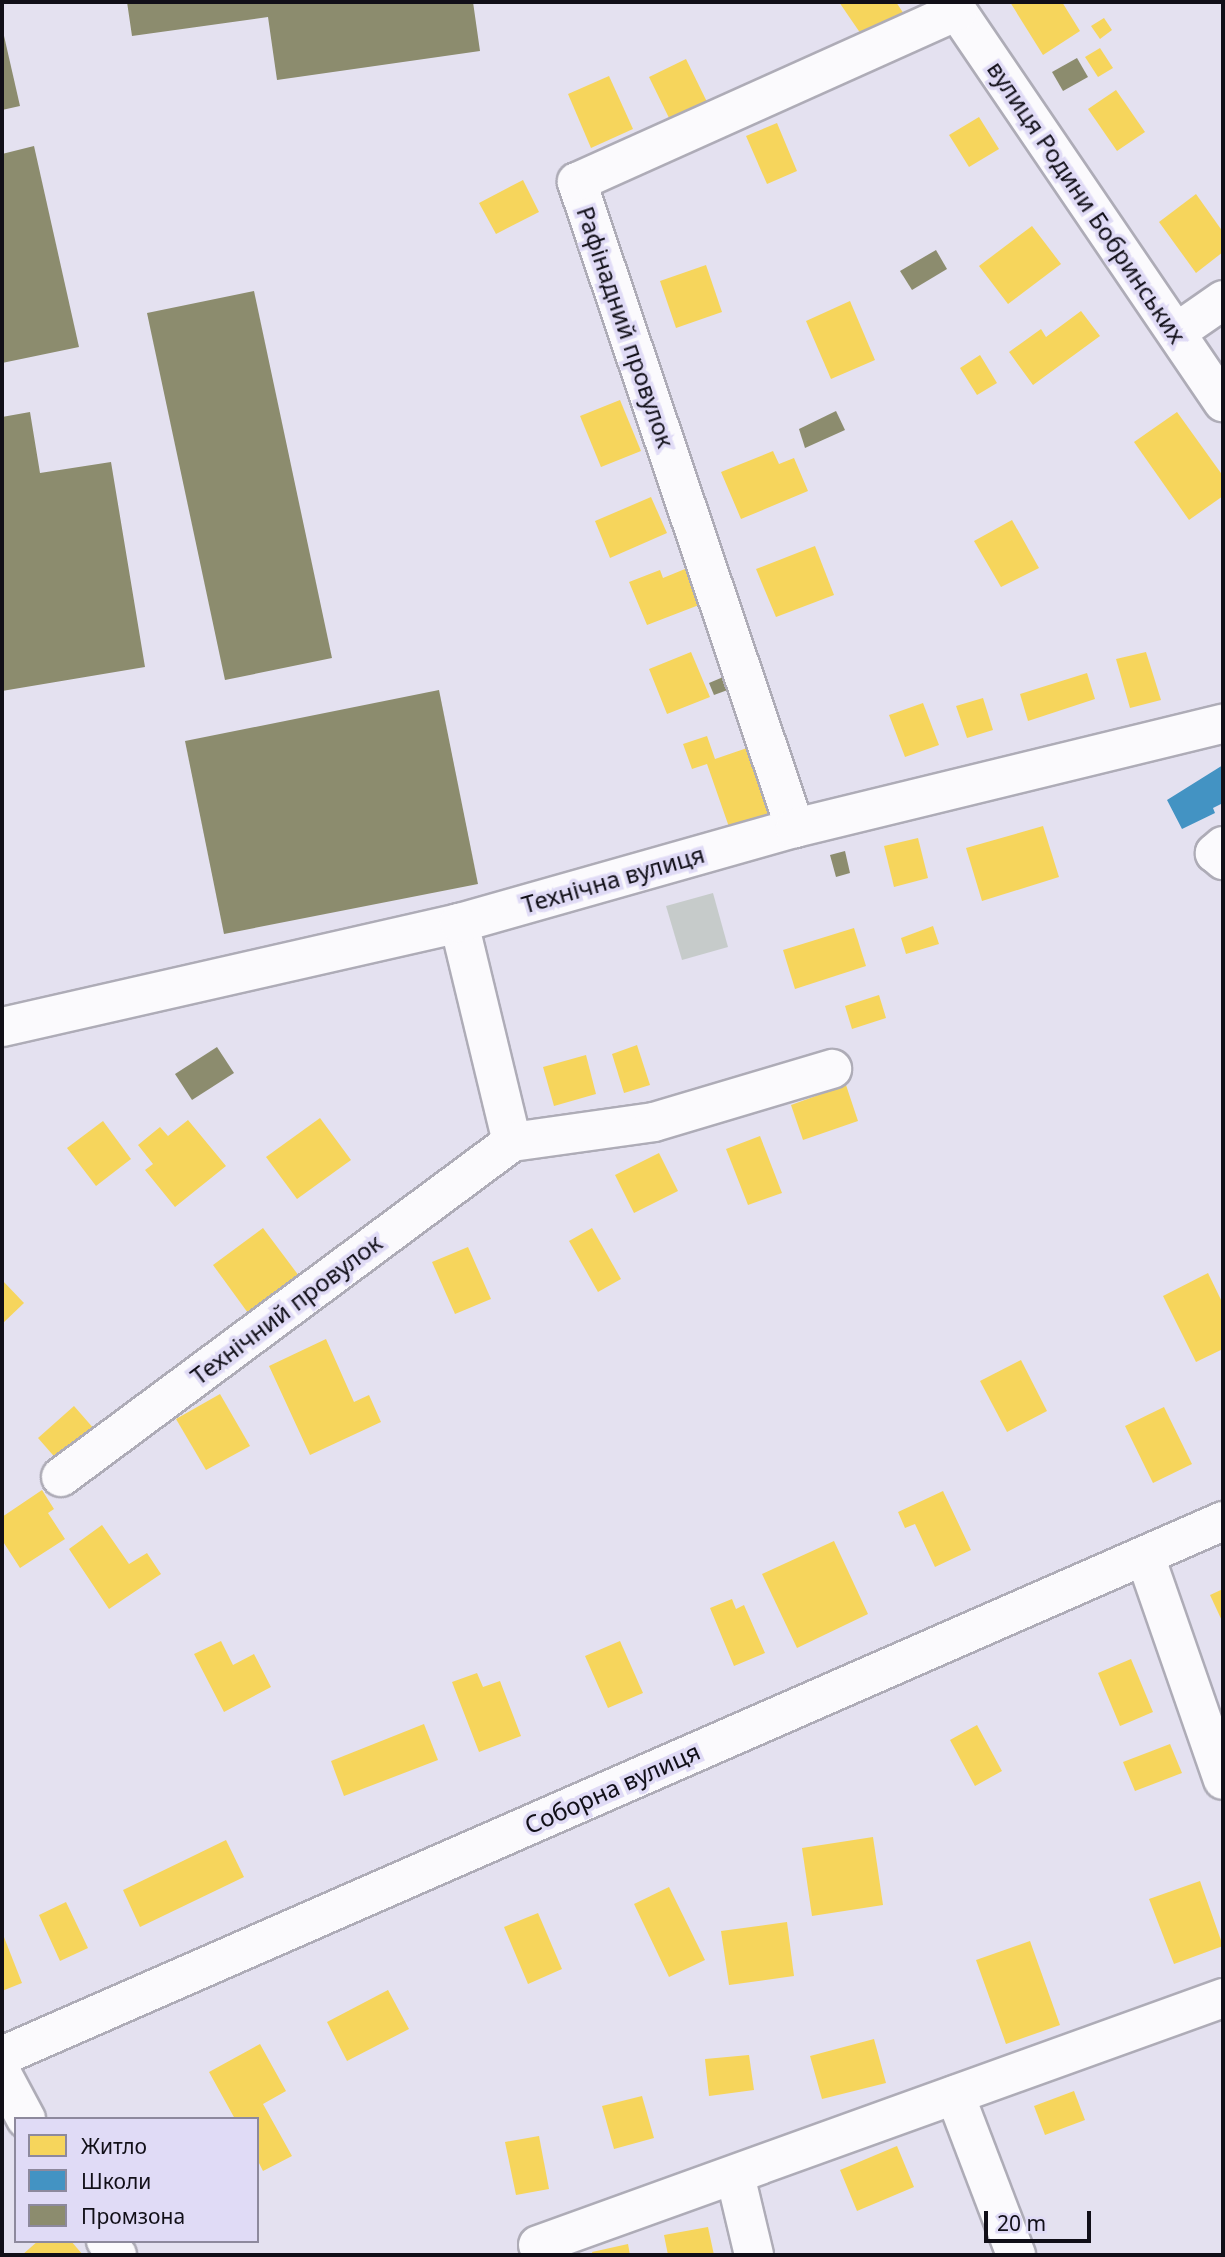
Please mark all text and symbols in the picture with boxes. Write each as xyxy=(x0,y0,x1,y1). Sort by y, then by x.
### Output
street label: вулиця Родини Бобринських xyxy=(982,55,1192,349)
street label: Рафінадний провулок xyxy=(571,203,681,451)
street label: Технічна вулиця xyxy=(518,839,708,919)
street label: Технічний провулок xyxy=(185,1228,387,1390)
street label: Соборна вулиця xyxy=(520,1736,704,1840)
legend xyxy=(14,2117,259,2243)
text: Житло xyxy=(81,2132,147,2160)
text: Школи xyxy=(81,2167,151,2195)
scale bar xyxy=(987,2198,1094,2242)
text: Промзона xyxy=(81,2202,185,2230)
text: 20 m xyxy=(997,2209,1046,2237)

